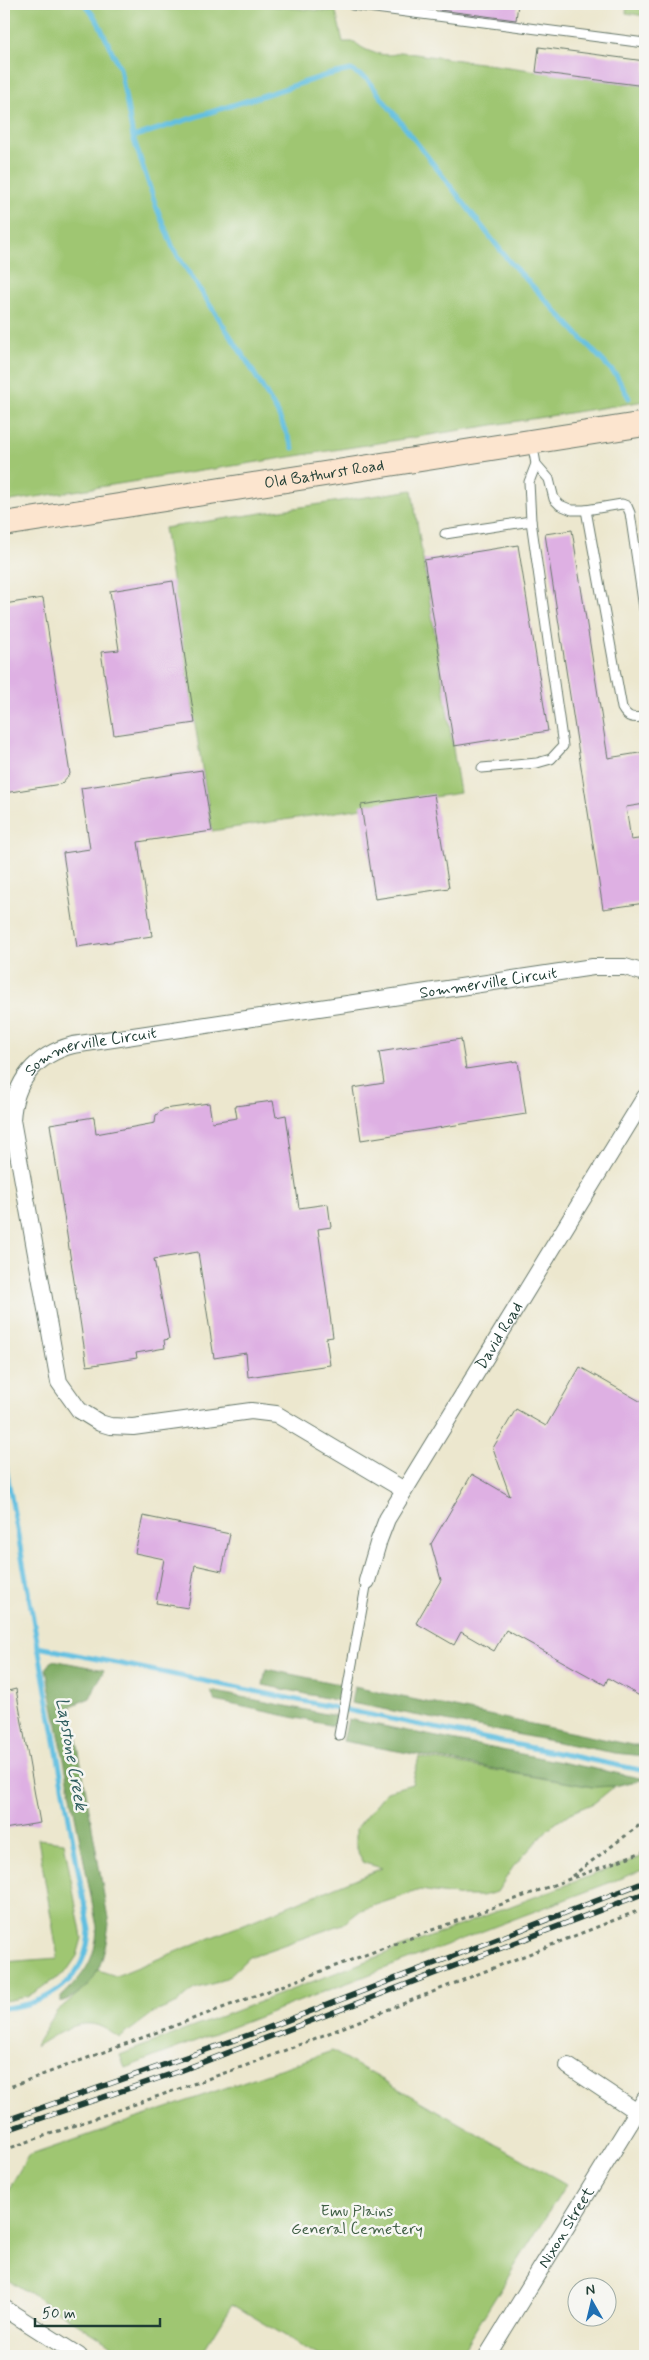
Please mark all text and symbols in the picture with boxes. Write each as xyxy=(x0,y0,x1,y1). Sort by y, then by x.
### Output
street label: Old Bathurst Road xyxy=(263,454,386,494)
street label: Sommerville Circuit xyxy=(418,962,559,1003)
street label: Sommerville Circuit xyxy=(20,1022,158,1080)
street label: David Road xyxy=(470,1298,528,1373)
water label: Lapstone Creek xyxy=(49,1696,93,1813)
street label: Nixon Street xyxy=(533,2182,599,2272)
park label: Emu Plains General Cemetery xyxy=(291,2201,423,2240)
north arrow xyxy=(566,2278,616,2328)
text: N xyxy=(584,2281,596,2300)
scale bar xyxy=(35,2295,160,2327)
text: 50 m xyxy=(42,2304,76,2324)

